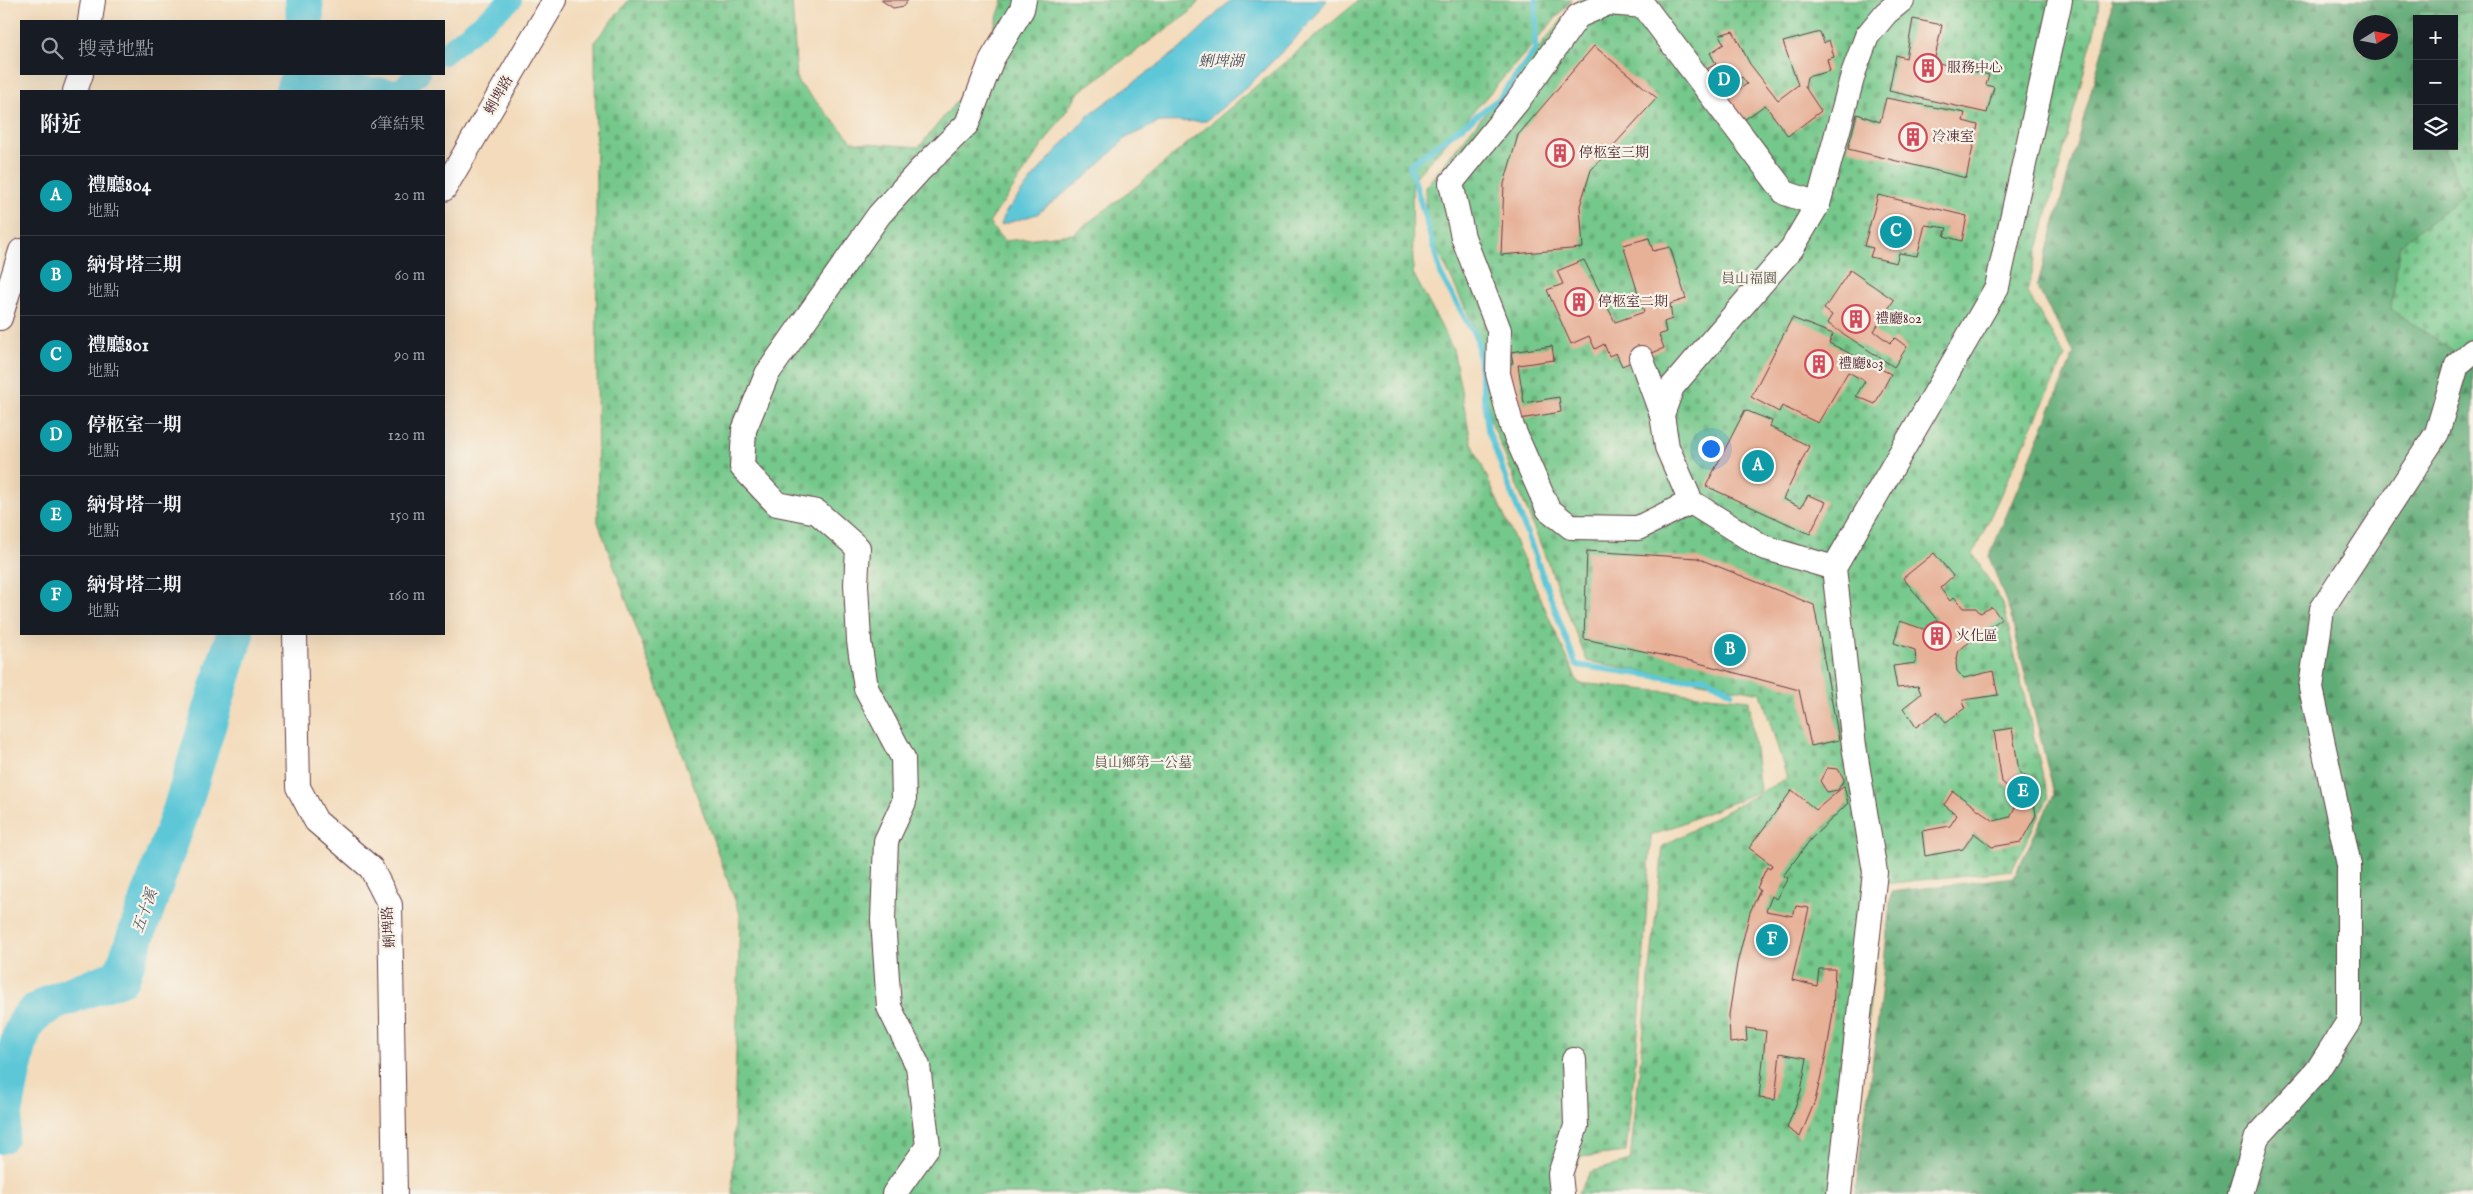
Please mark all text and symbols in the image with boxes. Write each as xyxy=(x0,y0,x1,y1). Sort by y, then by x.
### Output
north arrow xyxy=(2353,15,2398,60)
map controls xyxy=(2413,15,2458,150)
button: + xyxy=(2413,15,2458,60)
search box xyxy=(20,20,445,75)
icon: search xyxy=(38,34,66,62)
text: 搜尋地點 xyxy=(78,38,154,62)
water label: 蜊埤湖 xyxy=(1198,52,1246,71)
building icon: 服務中心 xyxy=(1913,53,1943,83)
place label: 服務中心 xyxy=(1947,59,2003,77)
button: − xyxy=(2413,60,2458,105)
pin: D xyxy=(1708,62,1740,100)
street label: 蜊埤路 xyxy=(481,72,517,118)
button: layers xyxy=(2413,105,2458,150)
text: 附近 xyxy=(40,112,82,139)
text: 6筆結果 xyxy=(370,115,425,135)
building icon: 冷凍室 xyxy=(1898,122,1928,152)
place label: 冷凍室 xyxy=(1932,128,1974,146)
building icon: 停柩室三期 xyxy=(1545,138,1575,168)
place label: 停柩室三期 xyxy=(1579,144,1649,162)
text: 禮廳804 xyxy=(87,174,151,198)
text: A xyxy=(51,186,61,206)
text: 20 m xyxy=(394,186,425,206)
text: 地點 xyxy=(87,202,119,222)
pin: C xyxy=(1880,213,1912,251)
text: 納骨塔三期 xyxy=(87,254,182,278)
text: B xyxy=(51,266,61,286)
text: 60 m xyxy=(395,266,425,286)
park label: 員山福園 xyxy=(1721,270,1777,288)
text: 地點 xyxy=(87,282,119,302)
building icon: 停柩室二期 xyxy=(1564,287,1594,317)
place label: 停柩室二期 xyxy=(1598,293,1668,311)
building icon: 禮廳802 xyxy=(1841,304,1871,334)
place label: 禮廳802 xyxy=(1875,310,1922,328)
text: 禮廳801 xyxy=(87,334,149,358)
text: C xyxy=(50,346,62,366)
text: 90 m xyxy=(394,346,425,366)
building icon: 禮廳803 xyxy=(1804,349,1834,379)
place label: 禮廳803 xyxy=(1838,355,1884,373)
text: 地點 xyxy=(87,362,119,382)
text: 停柩室一期 xyxy=(87,414,182,438)
text: D xyxy=(50,426,62,446)
text: 120 m xyxy=(388,426,425,446)
your location xyxy=(1698,436,1724,462)
text: 地點 xyxy=(87,442,119,462)
pin: A xyxy=(1742,447,1774,485)
text: 納骨塔一期 xyxy=(87,494,182,518)
text: E xyxy=(50,506,62,526)
text: 150 m xyxy=(390,506,425,526)
text: 地點 xyxy=(87,522,119,542)
text: 納骨塔二期 xyxy=(87,574,182,598)
text: F xyxy=(51,586,61,606)
text: 160 m xyxy=(389,586,425,606)
text: 地點 xyxy=(87,602,119,622)
building icon: 火化區 xyxy=(1922,621,1952,651)
place label: 火化區 xyxy=(1956,627,1998,645)
pin: B xyxy=(1714,631,1746,669)
park label: 員山鄉第一公墓 xyxy=(1094,754,1192,772)
pin: E xyxy=(2007,773,2039,811)
water label: 五十溪 xyxy=(128,885,162,935)
street label: 蜊埤路 xyxy=(379,905,399,949)
pin: F xyxy=(1756,921,1788,959)

